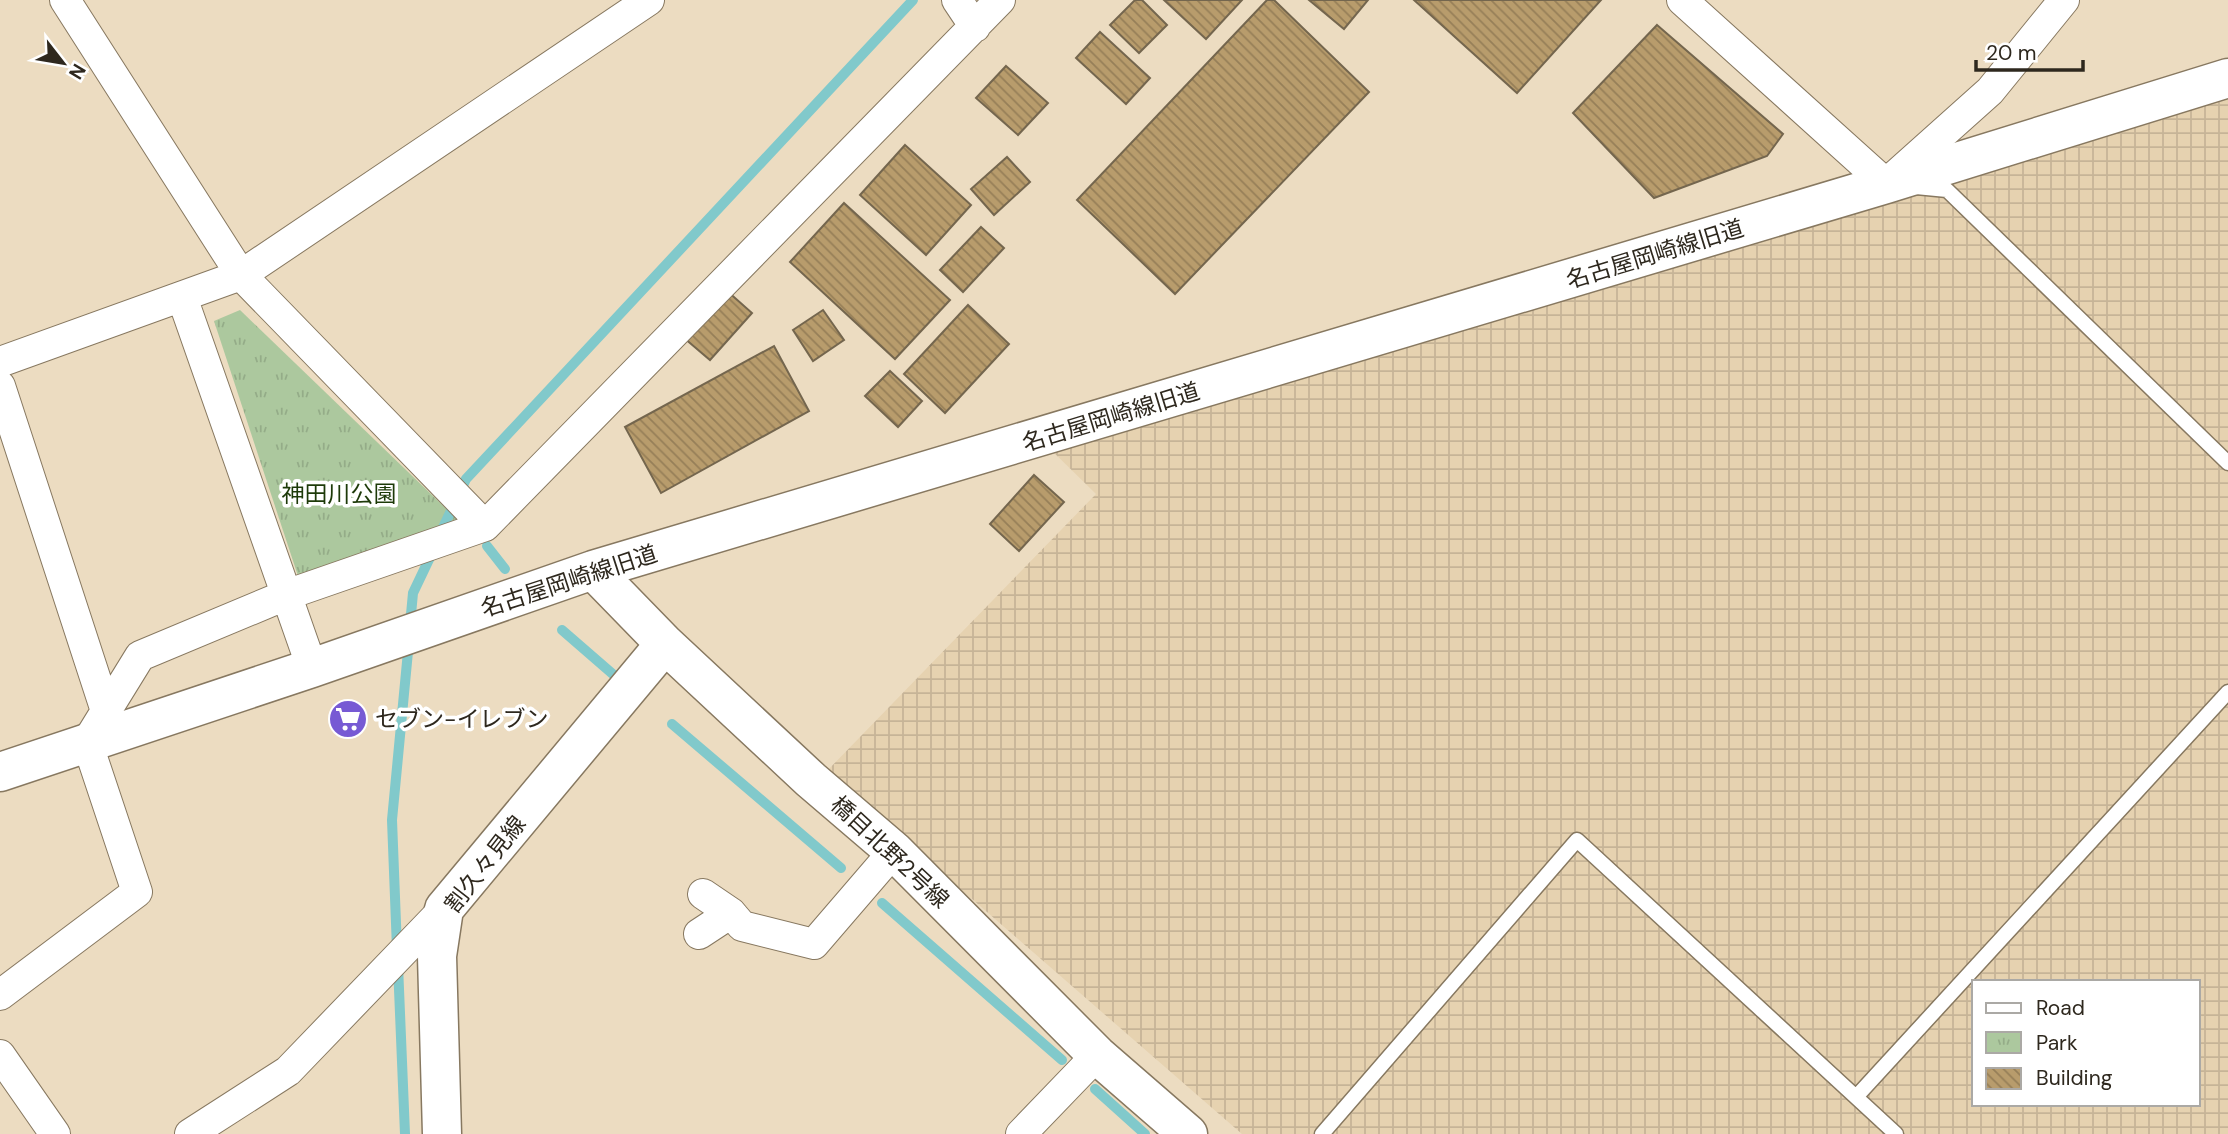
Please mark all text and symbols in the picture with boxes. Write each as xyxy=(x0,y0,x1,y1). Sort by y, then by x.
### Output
north arrow xyxy=(28,28,98,98)
scale bar xyxy=(1976,28,2083,72)
text: 20 m xyxy=(1986,39,2037,67)
text: N xyxy=(63,59,91,84)
street label: 名古屋岡崎線旧道 xyxy=(1563,213,1747,295)
street label: 名古屋岡崎線旧道 xyxy=(1019,376,1203,458)
park label: 神田川公園 xyxy=(282,479,397,509)
street label: 名古屋岡崎線旧道 xyxy=(477,538,661,624)
supermarket icon: セブン-イレブン xyxy=(327,698,369,740)
place label: セブン-イレブン xyxy=(375,704,548,734)
street label: 橋目北野2号線 xyxy=(824,789,956,915)
street label: 割久々見線 xyxy=(438,809,532,919)
legend xyxy=(1972,980,2200,1106)
text: Road xyxy=(2036,994,2085,1022)
text: Park xyxy=(2036,1029,2078,1057)
text: Building xyxy=(2036,1064,2113,1092)

